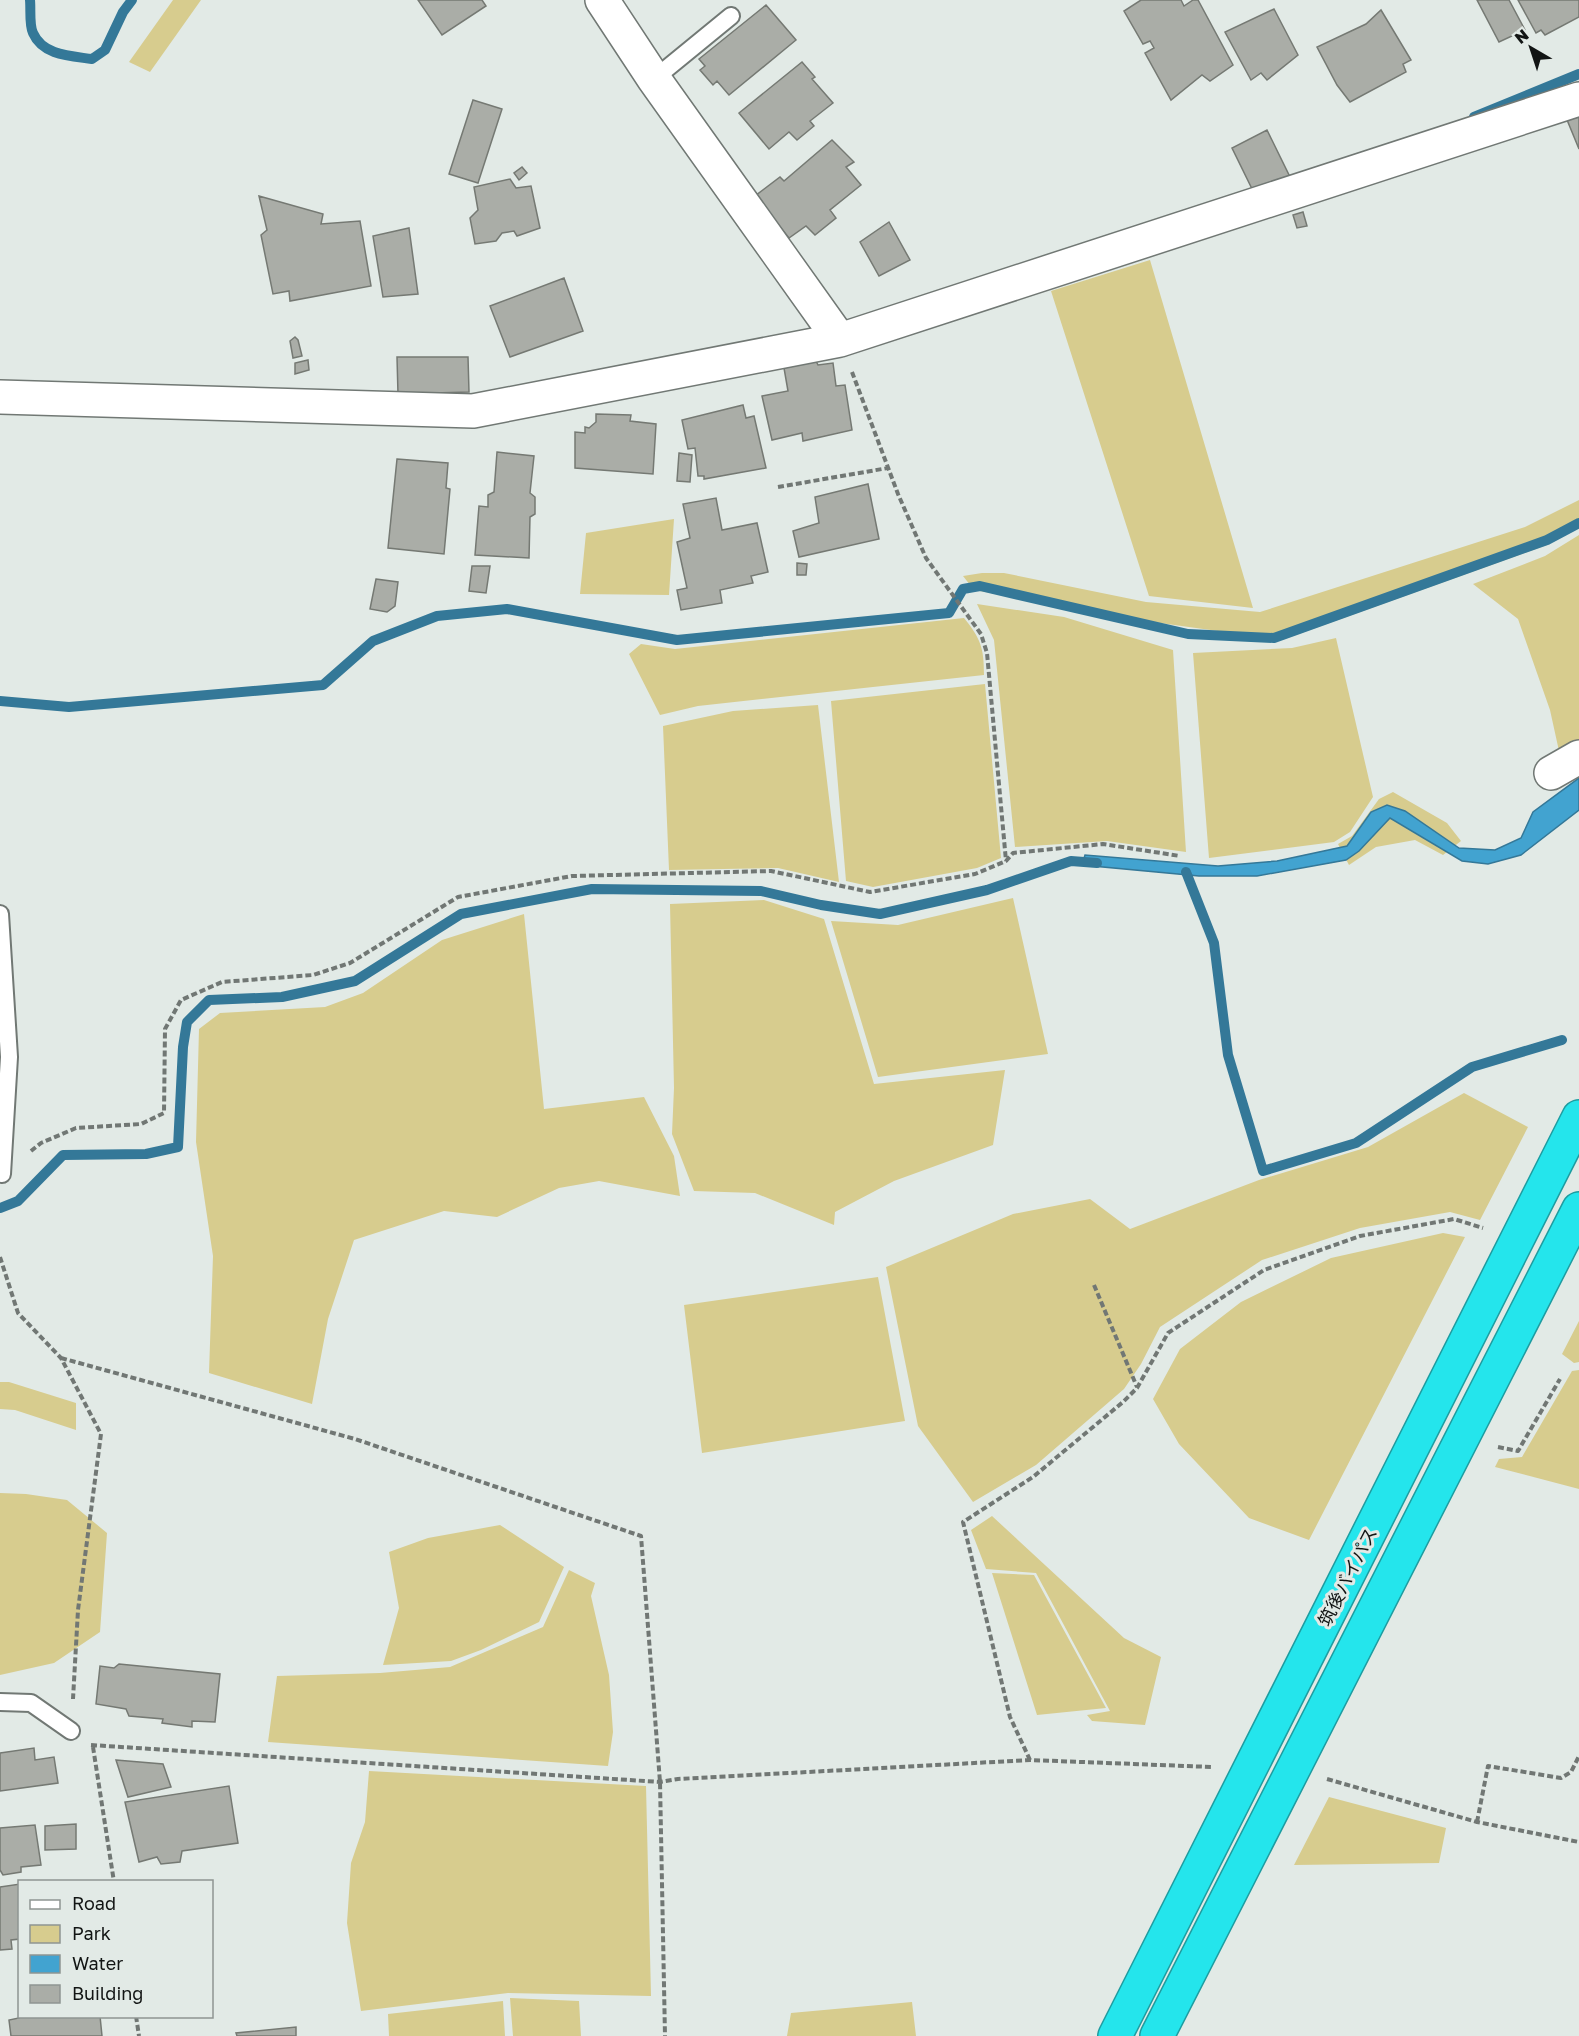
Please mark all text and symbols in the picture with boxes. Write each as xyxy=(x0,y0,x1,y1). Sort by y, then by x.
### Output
north arrow xyxy=(1501,18,1561,78)
text: N xyxy=(1511,25,1533,48)
street label: 筑後バイパス xyxy=(1313,1524,1381,1629)
legend xyxy=(18,1880,213,2018)
text: Road xyxy=(72,1892,116,1914)
text: Park xyxy=(72,1922,111,1944)
text: Water xyxy=(72,1952,123,1974)
text: Building xyxy=(72,1982,143,2004)

